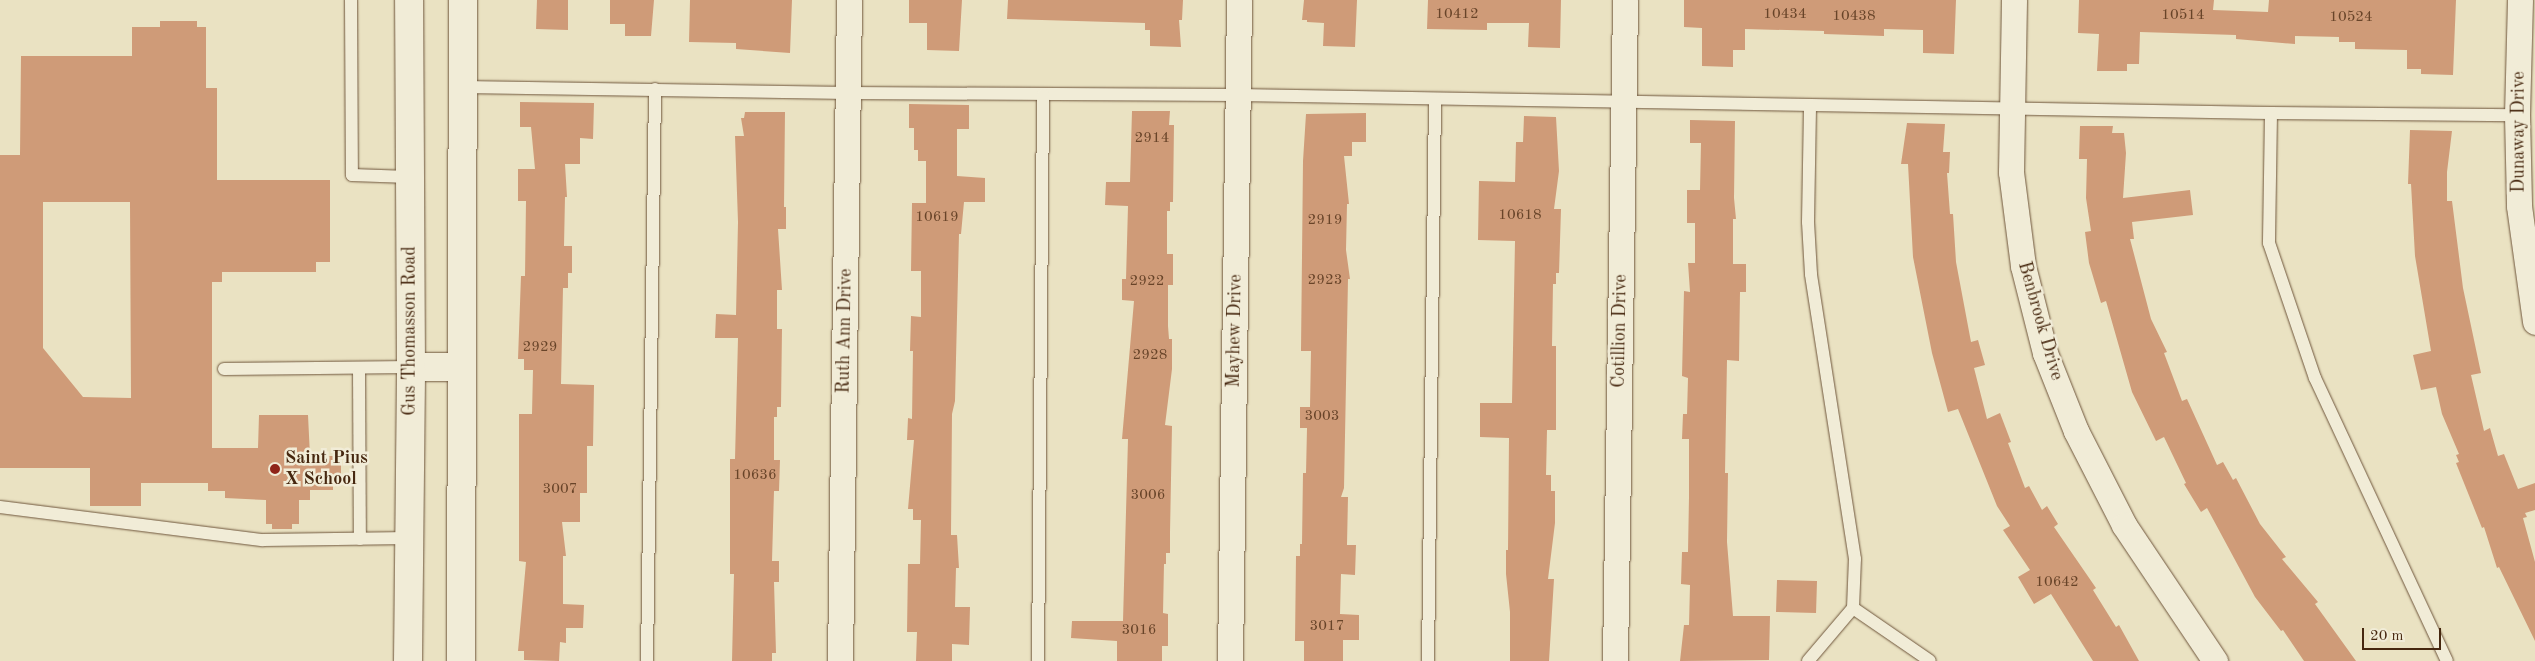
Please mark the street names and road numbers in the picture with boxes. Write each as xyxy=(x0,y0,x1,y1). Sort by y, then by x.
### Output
street label: Dunaway Drive xyxy=(2508,71,2530,193)
street label: Gus Thomasson Road xyxy=(399,246,421,416)
street label: Benbrook Drive xyxy=(2013,259,2067,383)
street label: Ruth Ann Drive xyxy=(833,268,857,394)
street label: Mayhew Drive xyxy=(1223,274,1247,388)
street label: Cotillion Drive xyxy=(1608,274,1632,388)

